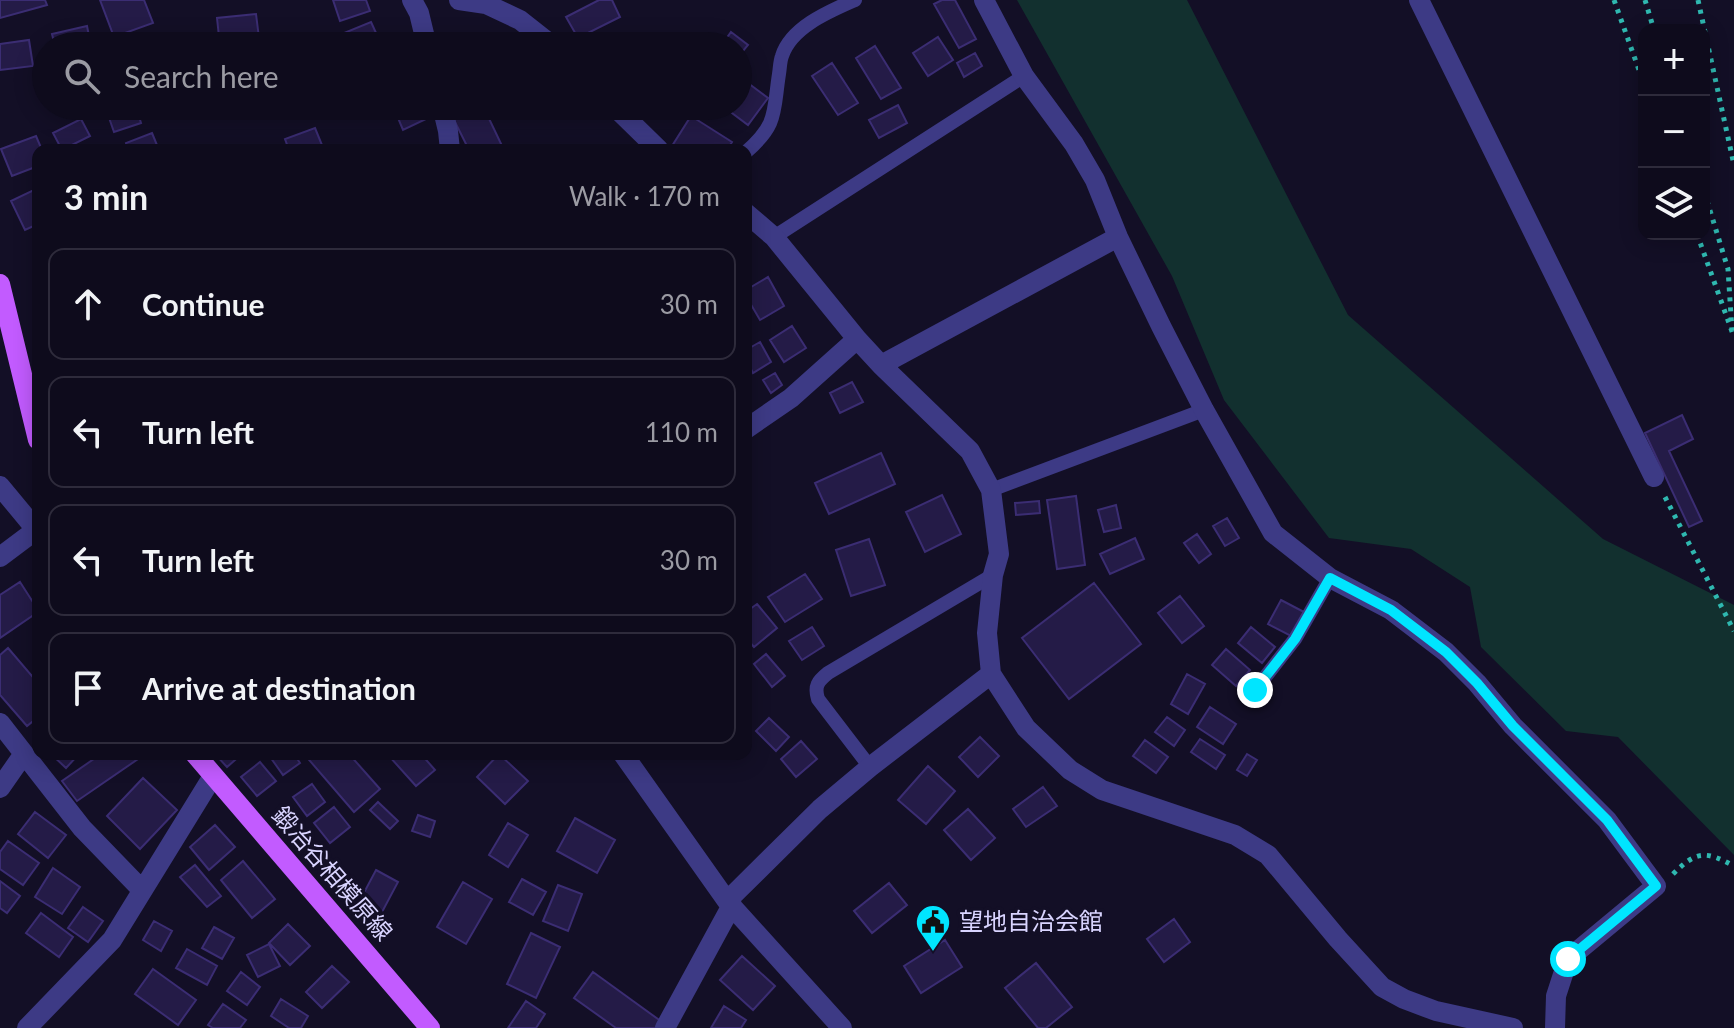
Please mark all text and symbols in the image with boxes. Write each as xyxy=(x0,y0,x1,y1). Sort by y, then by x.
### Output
map controls xyxy=(1638,24,1710,240)
button: + xyxy=(1638,24,1710,96)
search box xyxy=(32,32,752,120)
icon: search xyxy=(60,54,104,98)
text: Search here xyxy=(124,58,279,94)
button: − xyxy=(1638,96,1710,168)
button: layers xyxy=(1638,168,1710,240)
text: 3 min xyxy=(64,176,148,217)
text: Walk · 170 m xyxy=(569,180,720,212)
icon: ahead xyxy=(66,282,110,326)
text: Continue xyxy=(142,286,265,322)
text: 30 m xyxy=(660,288,718,320)
icon: left xyxy=(66,410,110,454)
text: Turn left xyxy=(142,414,254,450)
text: 110 m xyxy=(645,416,718,448)
icon: left xyxy=(66,538,110,582)
text: Turn left xyxy=(142,542,254,578)
text: 30 m xyxy=(660,544,718,576)
icon: arrive xyxy=(66,666,110,710)
text: Arrive at destination xyxy=(142,670,416,706)
route end xyxy=(1237,672,1273,708)
street label: 鍛冶谷相模原線 xyxy=(267,800,399,946)
public building icon: 望地自治会館 xyxy=(914,903,952,953)
place label: 望地自治会館 xyxy=(959,906,1103,935)
route start xyxy=(1550,941,1586,977)

